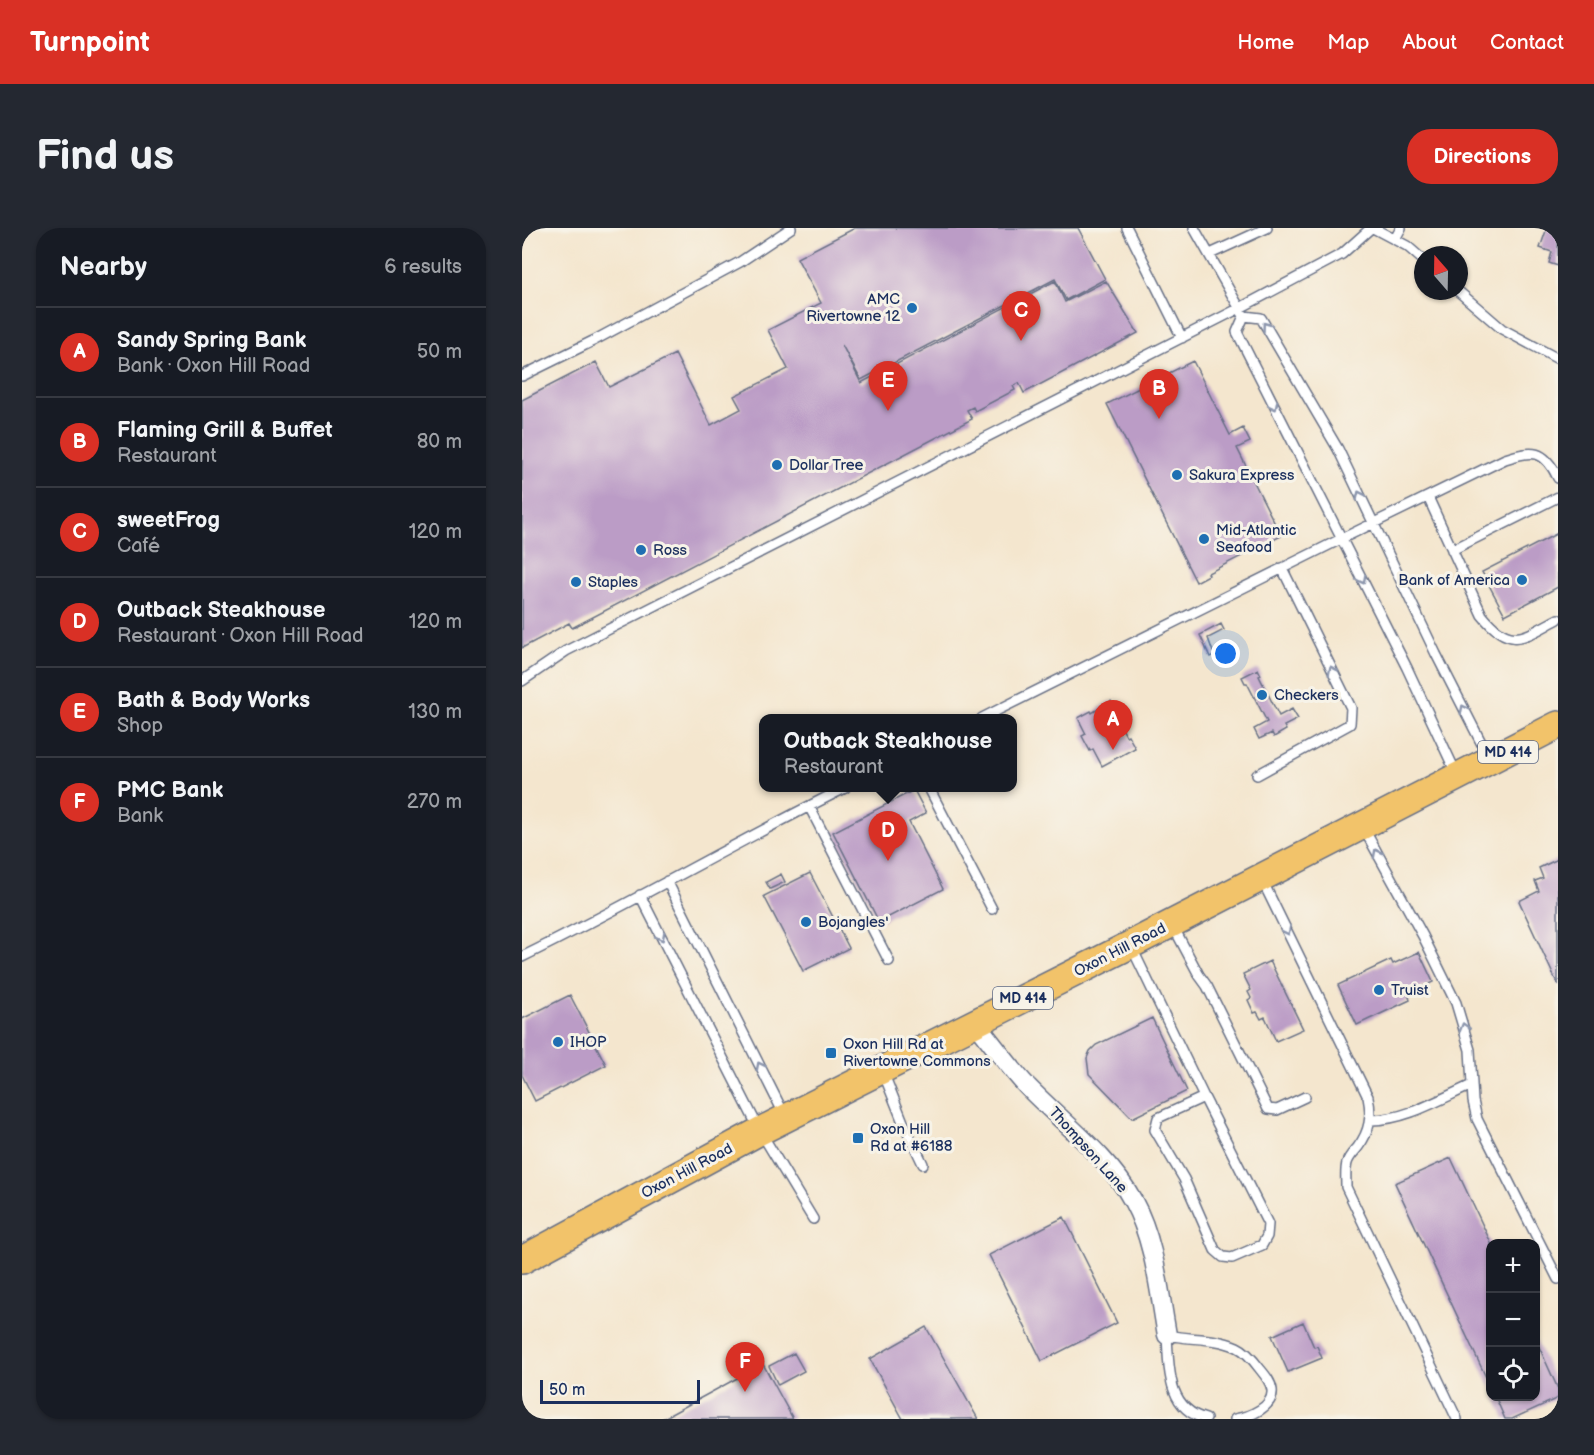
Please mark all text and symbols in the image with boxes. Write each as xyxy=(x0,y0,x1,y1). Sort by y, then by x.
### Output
text: Turnpoint xyxy=(30,26,150,59)
text: Home xyxy=(1237,30,1294,55)
text: Map xyxy=(1327,30,1369,55)
text: About xyxy=(1402,30,1457,55)
text: Contact xyxy=(1490,30,1564,55)
button: Directions xyxy=(1407,129,1558,184)
text: Find us xyxy=(36,131,174,182)
north arrow xyxy=(1414,246,1468,300)
text: Nearby xyxy=(60,252,147,283)
text: 6 results xyxy=(384,255,462,279)
place label: AMC Rivertowne 12 xyxy=(806,290,900,326)
pin: C xyxy=(1002,291,1040,341)
marker: AMC Rivertowne 12 xyxy=(905,301,919,315)
one-way arrow xyxy=(1262,322,1273,333)
text: Sandy Spring Bank xyxy=(117,327,306,354)
text: A xyxy=(73,340,86,364)
text: 50 m xyxy=(417,340,462,364)
text: Bank · Oxon Hill Road xyxy=(117,354,310,378)
pin: E xyxy=(868,362,908,411)
pin: B xyxy=(1140,370,1178,419)
one-way arrow xyxy=(1267,400,1279,411)
text: Flaming Grill & Buffet xyxy=(117,417,333,444)
text: B xyxy=(72,430,87,454)
text: 80 m xyxy=(417,430,462,454)
text: Restaurant xyxy=(117,444,217,468)
place label: Dollar Tree xyxy=(789,456,864,475)
marker: Dollar Tree xyxy=(770,458,784,472)
place label: Sakura Express xyxy=(1189,466,1295,485)
marker: Sakura Express xyxy=(1170,468,1184,482)
one-way arrow xyxy=(1356,491,1368,502)
text: sweetFrog xyxy=(117,507,220,534)
text: C xyxy=(72,520,87,544)
text: 120 m xyxy=(409,520,462,544)
place label: Mid-Atlantic Seafood xyxy=(1216,521,1296,557)
marker: Mid-Atlantic Seafood xyxy=(1197,532,1211,546)
text: Café xyxy=(117,534,160,558)
place label: Ross xyxy=(653,541,688,560)
marker: Ross xyxy=(634,543,648,557)
place label: Bank of America xyxy=(1398,571,1510,590)
place label: Staples xyxy=(588,573,639,592)
marker: Bank of America xyxy=(1515,573,1529,587)
one-way arrow xyxy=(1355,574,1366,585)
marker: Staples xyxy=(569,575,583,589)
text: Outback Steakhouse xyxy=(117,597,325,624)
text: D xyxy=(73,610,86,634)
text: 120 m xyxy=(409,610,462,634)
text: Restaurant · Oxon Hill Road xyxy=(117,624,364,648)
your location xyxy=(1211,639,1240,668)
one-way arrow xyxy=(1327,665,1339,676)
place label: Checkers xyxy=(1274,686,1339,705)
text: Bath & Body Works xyxy=(117,687,310,714)
marker: Checkers xyxy=(1255,688,1269,702)
text: E xyxy=(73,700,86,724)
text: 130 m xyxy=(408,700,462,724)
pin: A xyxy=(1094,700,1132,750)
one-way arrow xyxy=(1459,704,1471,715)
text: Shop xyxy=(117,714,163,738)
popup xyxy=(759,714,1017,792)
text: Outback Steakhouse xyxy=(784,728,992,755)
road number: MD 414 xyxy=(1478,741,1538,763)
text: Restaurant xyxy=(784,755,883,779)
text: PMC Bank xyxy=(117,777,223,804)
text: F xyxy=(73,790,86,814)
text: 270 m xyxy=(407,790,462,814)
text: Bank xyxy=(117,804,163,828)
pin: D xyxy=(868,812,908,861)
one-way arrow xyxy=(1373,849,1384,859)
place label: Bojangles' xyxy=(818,913,889,932)
marker: Bojangles' xyxy=(799,915,813,929)
street label: Oxon Hill Road xyxy=(1071,919,1169,981)
one-way arrow xyxy=(1279,924,1291,935)
one-way arrow xyxy=(654,931,665,942)
place label: Truist xyxy=(1391,981,1429,1000)
marker: Truist xyxy=(1372,983,1386,997)
road number: MD 414 xyxy=(993,987,1053,1009)
one-way arrow xyxy=(1459,1022,1471,1033)
place label: IHOP xyxy=(570,1033,607,1052)
marker: IHOP xyxy=(551,1035,565,1049)
place label: Oxon Hill Rd at Rivertowne Commons xyxy=(843,1035,991,1071)
marker: Oxon Hill Rd at Rivertowne Commons xyxy=(824,1046,838,1060)
one-way arrow xyxy=(756,1062,767,1072)
street label: Thompson Lane xyxy=(1044,1103,1132,1197)
place label: Oxon Hill Rd at #6188 xyxy=(870,1120,953,1156)
marker: Oxon Hill Rd at #6188 xyxy=(851,1131,865,1145)
street label: Oxon Hill Road xyxy=(638,1139,736,1203)
map controls xyxy=(1486,1239,1540,1401)
button: + xyxy=(1486,1239,1540,1293)
button: − xyxy=(1486,1293,1540,1347)
pin: F xyxy=(726,1342,764,1392)
button: locate xyxy=(1486,1347,1540,1401)
scale bar xyxy=(540,1377,700,1404)
text: 50 m xyxy=(549,1381,585,1400)

